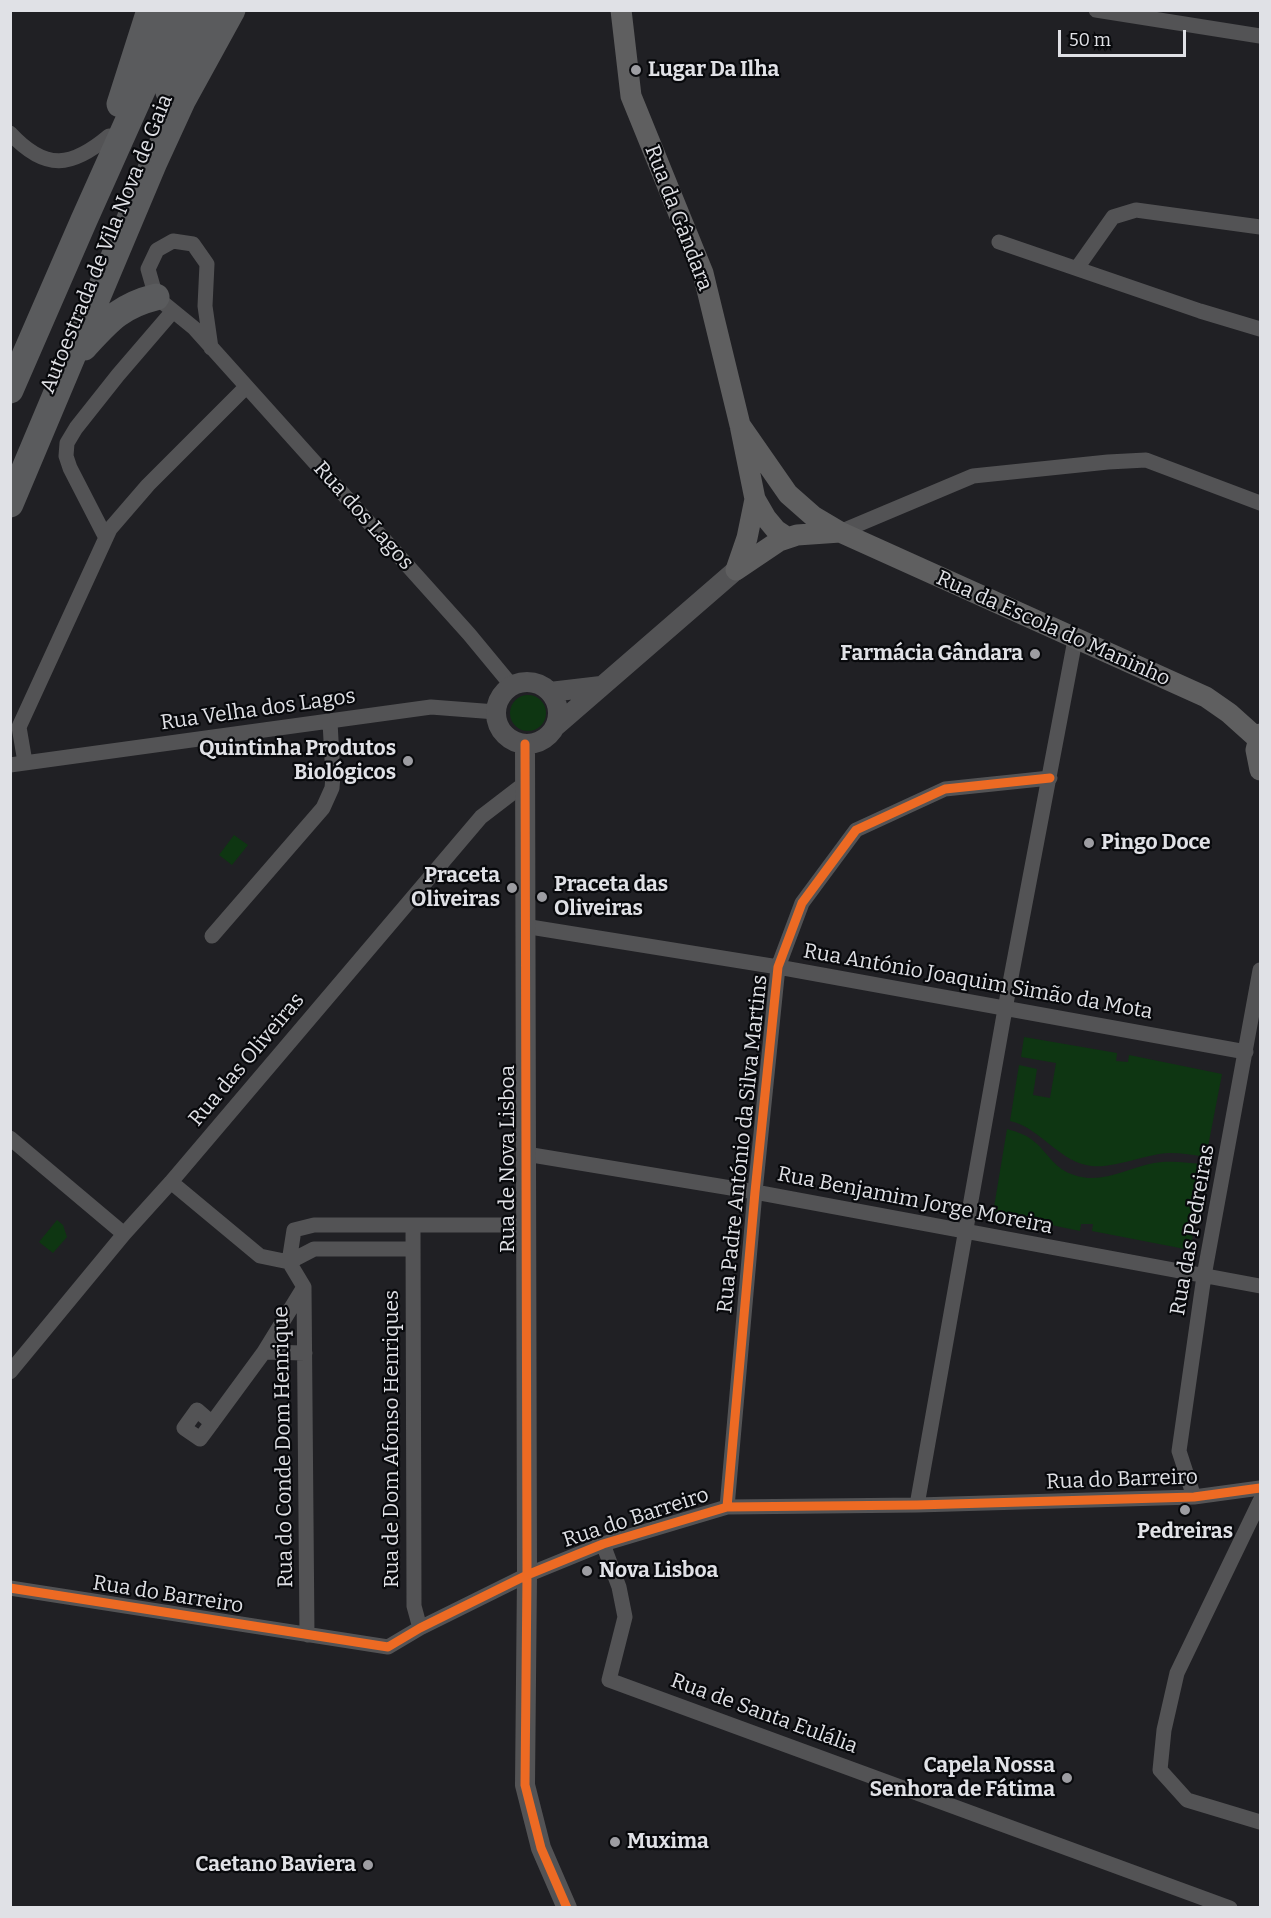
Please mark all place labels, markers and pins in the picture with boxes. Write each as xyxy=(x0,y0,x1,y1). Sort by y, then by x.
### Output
place label: Lugar Da Ilha xyxy=(648,57,779,83)
marker: Lugar Da Ilha xyxy=(629,63,643,77)
place label: Farmácia Gândara xyxy=(840,641,1023,667)
marker: Farmácia Gândara xyxy=(1028,647,1042,661)
place label: Quintinha Produtos Biológicos xyxy=(199,736,396,786)
marker: Quintinha Produtos Biológicos xyxy=(401,754,415,768)
place label: Pingo Doce xyxy=(1101,830,1211,856)
marker: Pingo Doce xyxy=(1082,836,1096,850)
place label: Praceta Oliveiras xyxy=(411,863,500,913)
place label: Praceta das Oliveiras xyxy=(554,872,668,922)
marker: Praceta Oliveiras xyxy=(505,881,519,895)
marker: Praceta das Oliveiras xyxy=(535,890,549,904)
marker: Pedreiras xyxy=(1178,1503,1192,1517)
place label: Pedreiras xyxy=(1137,1519,1233,1545)
place label: Nova Lisboa xyxy=(599,1558,718,1584)
marker: Nova Lisboa xyxy=(580,1564,594,1578)
place label: Capela Nossa Senhora de Fátima xyxy=(869,1753,1055,1803)
marker: Capela Nossa Senhora de Fátima xyxy=(1060,1771,1074,1785)
place label: Muxima xyxy=(627,1829,709,1855)
marker: Muxima xyxy=(608,1835,622,1849)
place label: Caetano Baviera xyxy=(195,1852,356,1878)
marker: Caetano Baviera xyxy=(361,1858,375,1872)

